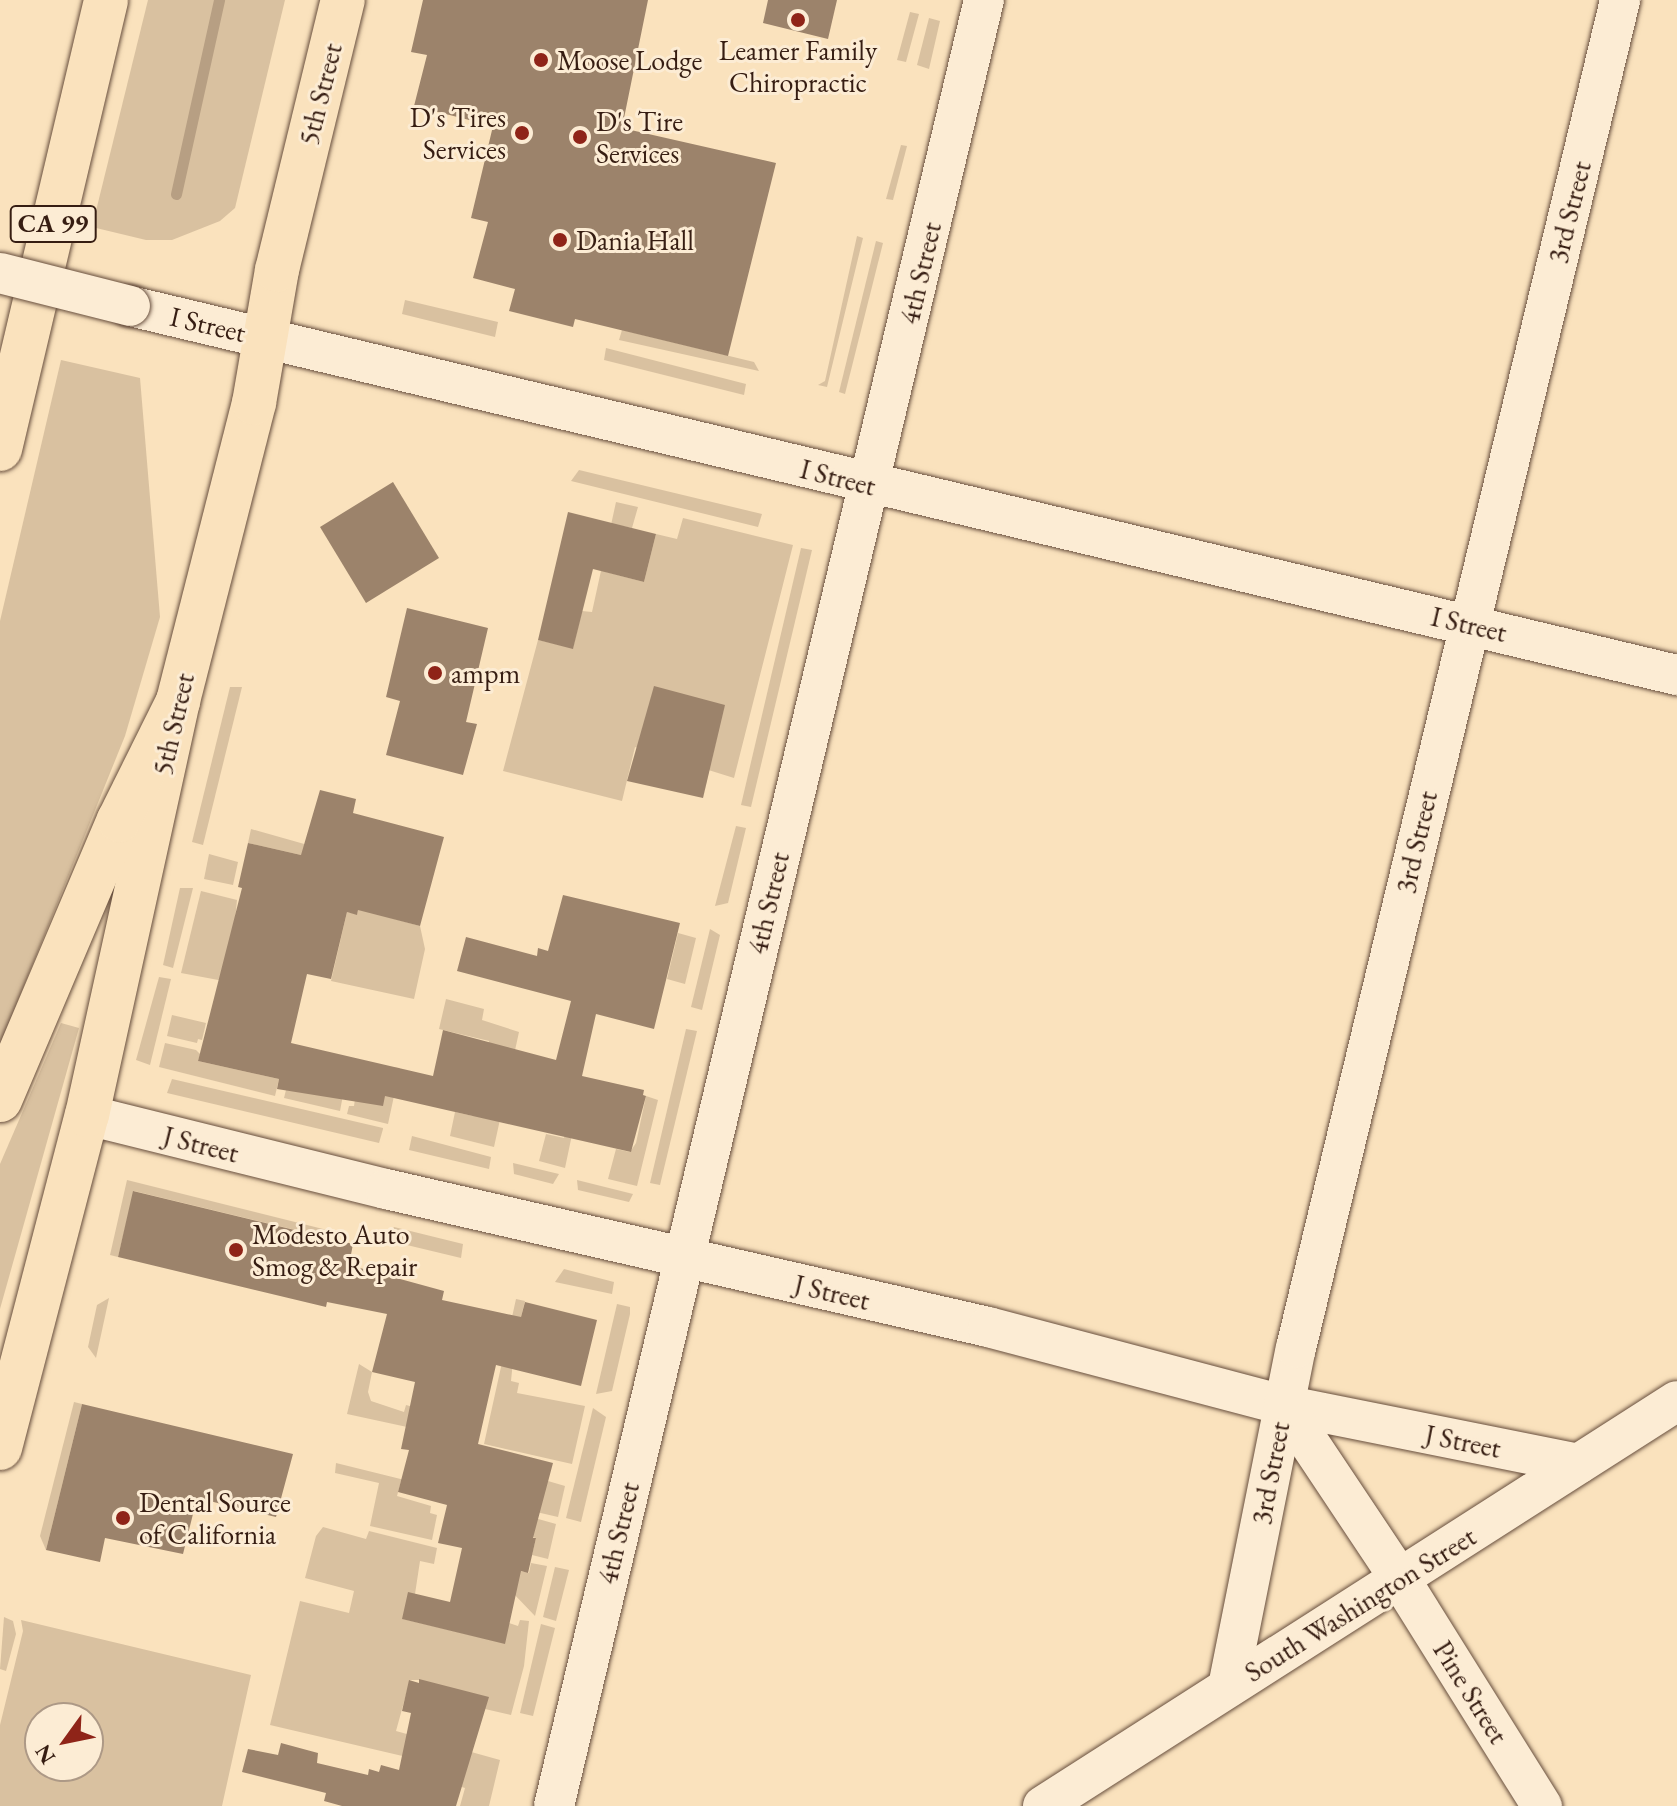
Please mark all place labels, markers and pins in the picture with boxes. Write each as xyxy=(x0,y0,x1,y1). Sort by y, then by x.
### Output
marker: Leamer Family Chiropractic xyxy=(789,11,807,29)
place label: Leamer Family Chiropractic xyxy=(719,33,877,99)
place label: Moose Lodge xyxy=(557,43,702,77)
marker: Moose Lodge xyxy=(532,51,550,69)
place label: D's Tires Services xyxy=(410,100,506,166)
place label: D's Tire Services xyxy=(596,104,683,170)
marker: D's Tires Services xyxy=(513,124,531,142)
marker: D's Tire Services xyxy=(571,128,589,146)
place label: Dania Hall xyxy=(576,223,694,257)
marker: Dania Hall xyxy=(551,231,569,249)
place label: ampm xyxy=(451,656,520,690)
marker: ampm xyxy=(426,664,444,682)
place label: Modesto Auto Smog & Repair xyxy=(252,1217,417,1283)
marker: Modesto Auto Smog & Repair xyxy=(227,1241,245,1259)
place label: Dental Source of California xyxy=(139,1485,291,1551)
marker: Dental Source of California xyxy=(114,1509,132,1527)

